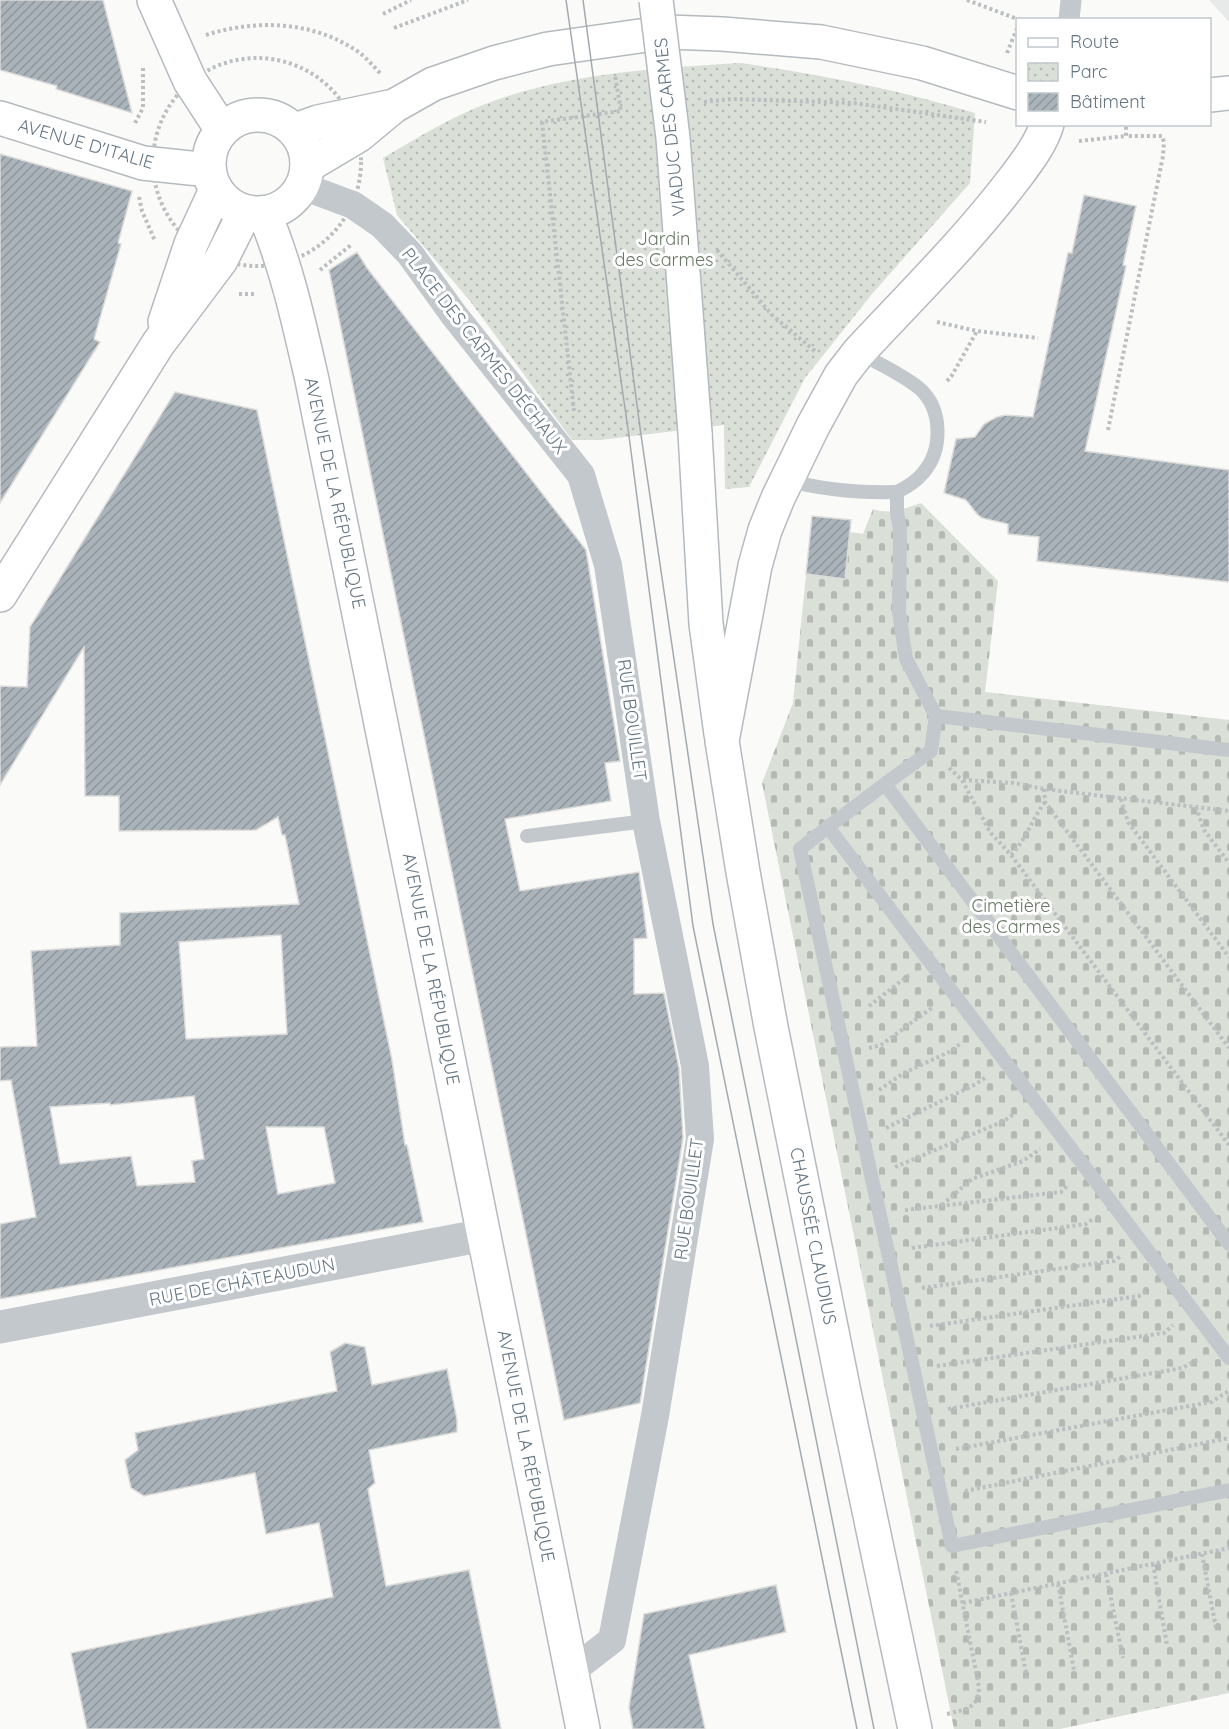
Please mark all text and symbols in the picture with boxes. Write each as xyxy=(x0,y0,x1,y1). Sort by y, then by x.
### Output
legend xyxy=(1016,18,1211,126)
text: Route xyxy=(1070,30,1119,53)
street label: VIADUC DES CARMES xyxy=(649,37,690,217)
text: Parc xyxy=(1070,60,1107,83)
text: Bâtiment xyxy=(1070,90,1146,113)
street label: AVENUE D'ITALIE xyxy=(16,113,157,174)
park label: Jardin des Carmes xyxy=(614,227,714,271)
street label: PLACE DES CARMES DÉCHAUX xyxy=(397,243,572,458)
street label: AVENUE DE LA RÉPUBLIQUE xyxy=(300,375,371,611)
street label: RUE BOUILLET xyxy=(613,657,652,783)
street label: AVENUE DE LA RÉPUBLIQUE xyxy=(398,851,465,1087)
park label: Cimetière des Carmes xyxy=(961,894,1061,938)
street label: RUE BOUILLET xyxy=(669,1136,708,1261)
street label: CHAUSSÉE CLAUDIUS xyxy=(785,1145,842,1327)
street label: RUE DE CHÂTEAUDUN xyxy=(147,1252,337,1311)
street label: AVENUE DE LA RÉPUBLIQUE xyxy=(493,1328,560,1564)

